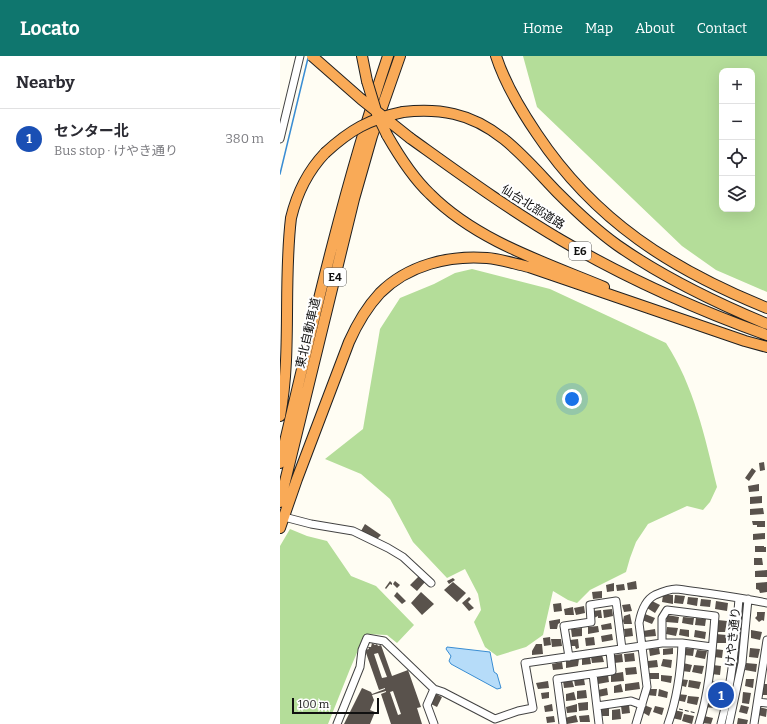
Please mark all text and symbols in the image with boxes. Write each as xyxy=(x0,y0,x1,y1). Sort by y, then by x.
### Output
text: Locato xyxy=(20,17,80,40)
text: Home xyxy=(523,20,563,37)
text: Map xyxy=(585,20,613,37)
text: About xyxy=(635,20,675,37)
text: Contact xyxy=(697,20,747,37)
map controls xyxy=(719,68,755,212)
button: + xyxy=(719,68,755,104)
text: Nearby xyxy=(16,72,75,93)
button: − xyxy=(719,104,755,140)
text: センター北 xyxy=(54,122,129,140)
text: 1 xyxy=(26,131,32,146)
text: 380 m xyxy=(225,131,264,146)
button: locate xyxy=(719,140,755,176)
text: Bus stop · けやき通り xyxy=(54,143,178,158)
button: layers xyxy=(719,176,755,212)
street label: 仙台北部道路 xyxy=(499,182,567,232)
road number: E6 xyxy=(569,242,591,260)
road number: E4 xyxy=(324,268,346,286)
street label: 東北自動車道 xyxy=(293,296,323,370)
your location xyxy=(562,389,582,409)
street label: けやき通り xyxy=(723,606,743,668)
pin: 1 xyxy=(708,680,734,710)
scale bar xyxy=(292,696,379,715)
text: 100 m xyxy=(298,698,329,711)

